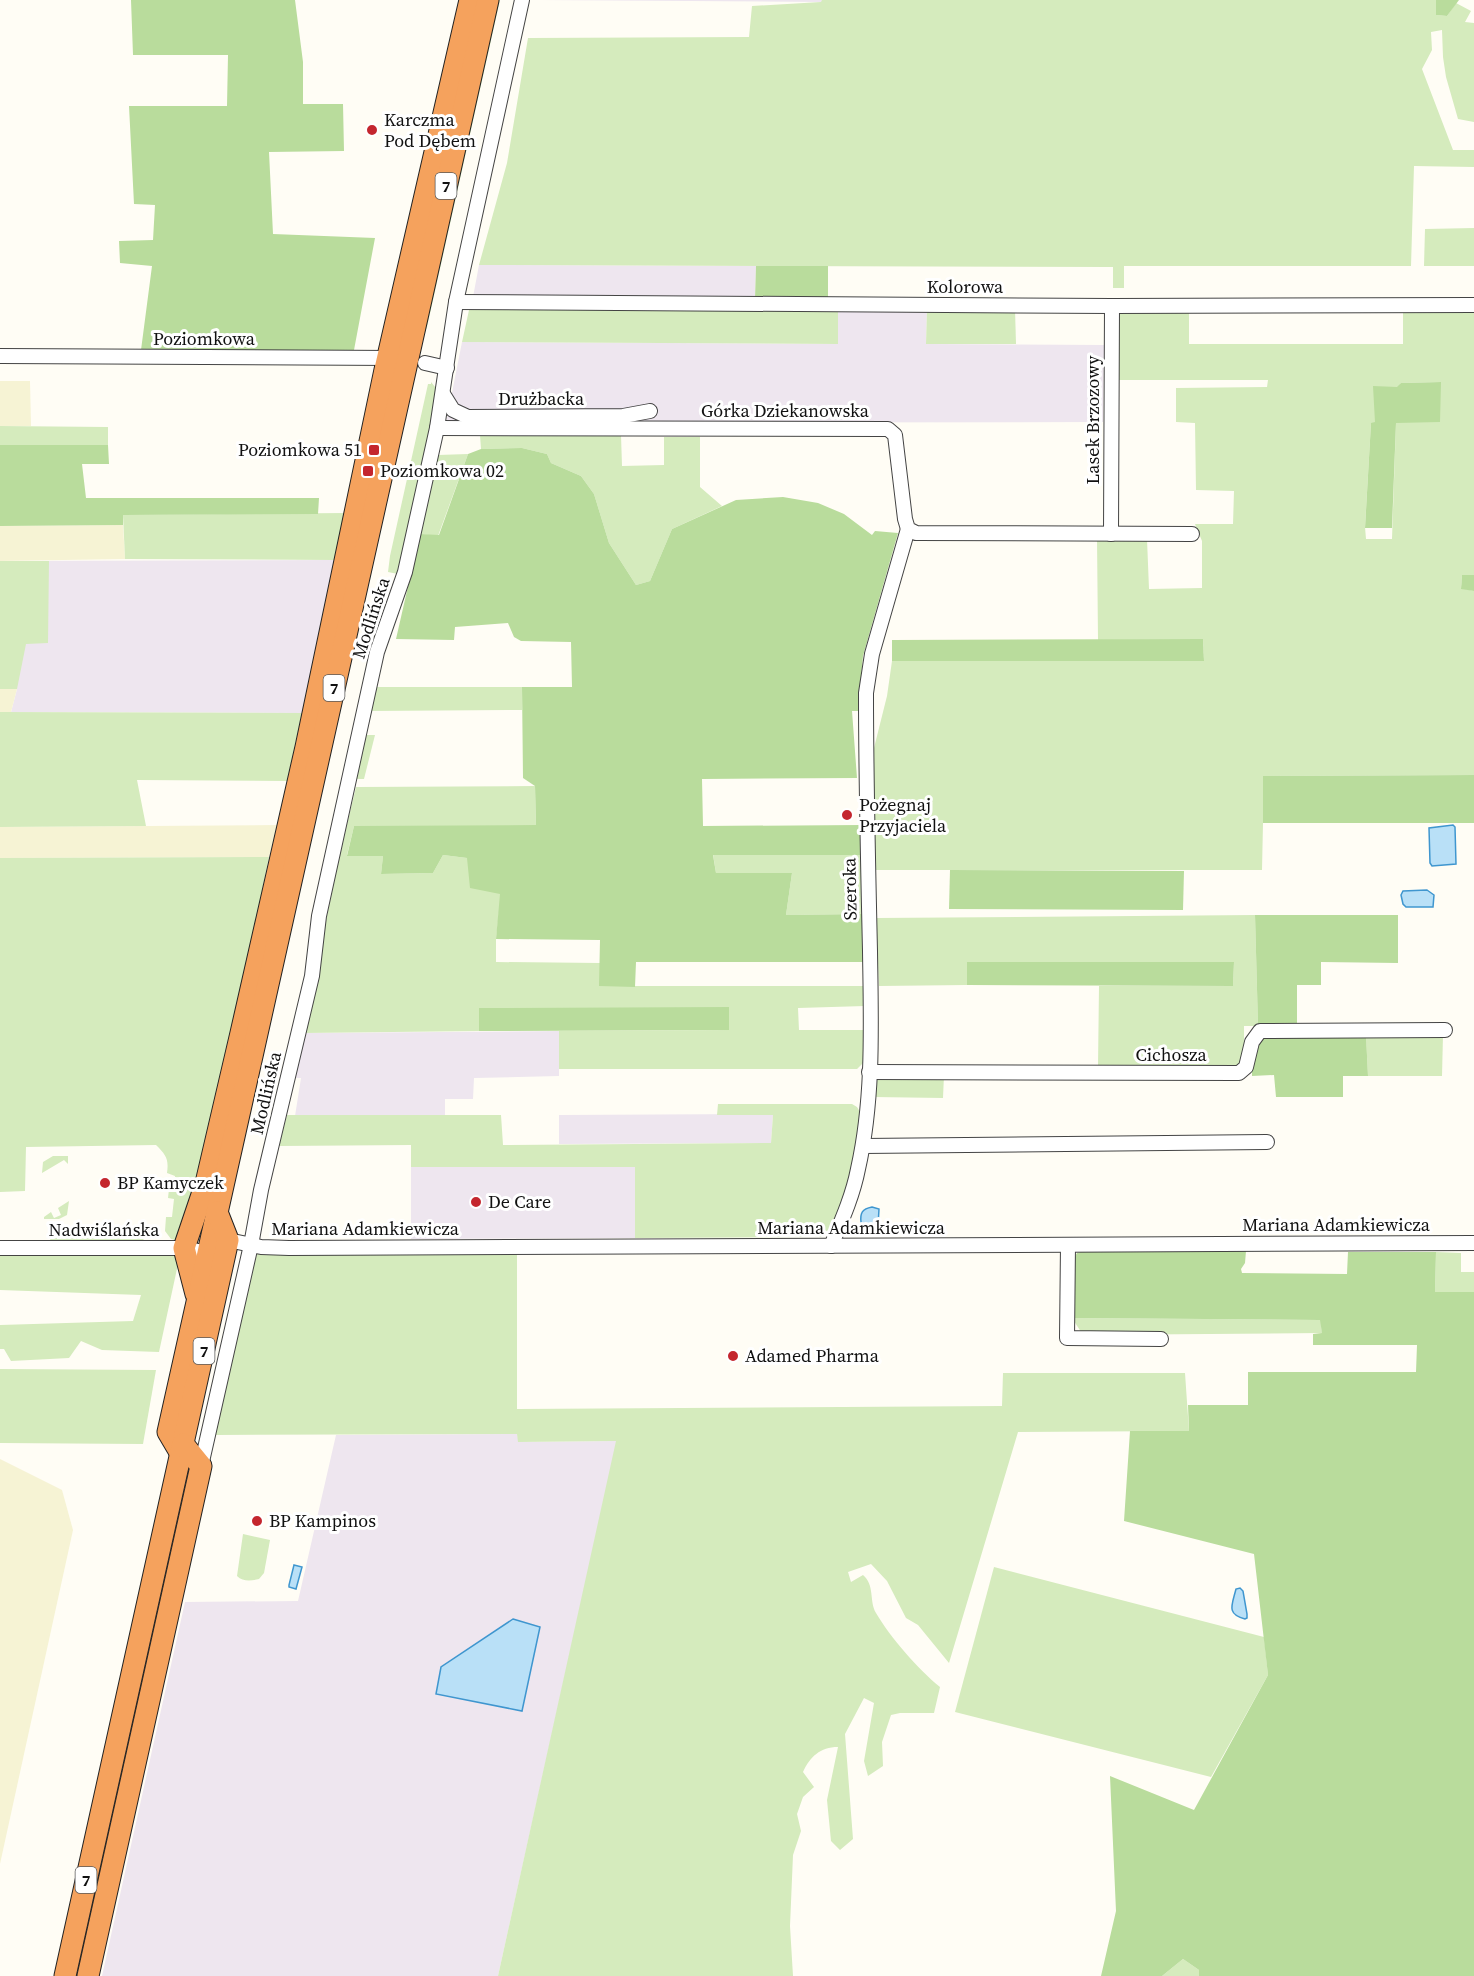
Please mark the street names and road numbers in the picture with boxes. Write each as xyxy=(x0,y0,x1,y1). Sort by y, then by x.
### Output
road number: 7 xyxy=(436,173,456,199)
street label: Kolorowa xyxy=(927,274,1004,299)
street label: Poziomkowa xyxy=(153,326,256,351)
street label: Lasek Brzozowy xyxy=(1080,355,1105,485)
street label: Drużbacka xyxy=(498,386,585,411)
street label: Górka Dziekanowska xyxy=(701,398,870,423)
street label: Modlińska xyxy=(346,573,396,662)
road number: 7 xyxy=(324,675,344,701)
street label: Szeroka xyxy=(836,857,863,921)
street label: Cichosza xyxy=(1135,1042,1207,1067)
street label: Modlińska xyxy=(244,1048,287,1137)
street label: Mariana Adamkiewicza xyxy=(1242,1212,1431,1237)
street label: Mariana Adamkiewicza xyxy=(757,1215,946,1240)
street label: Mariana Adamkiewicza xyxy=(271,1216,460,1241)
street label: Nadwiślańska xyxy=(49,1217,160,1242)
road number: 7 xyxy=(194,1338,214,1364)
road number: 7 xyxy=(76,1867,97,1893)

